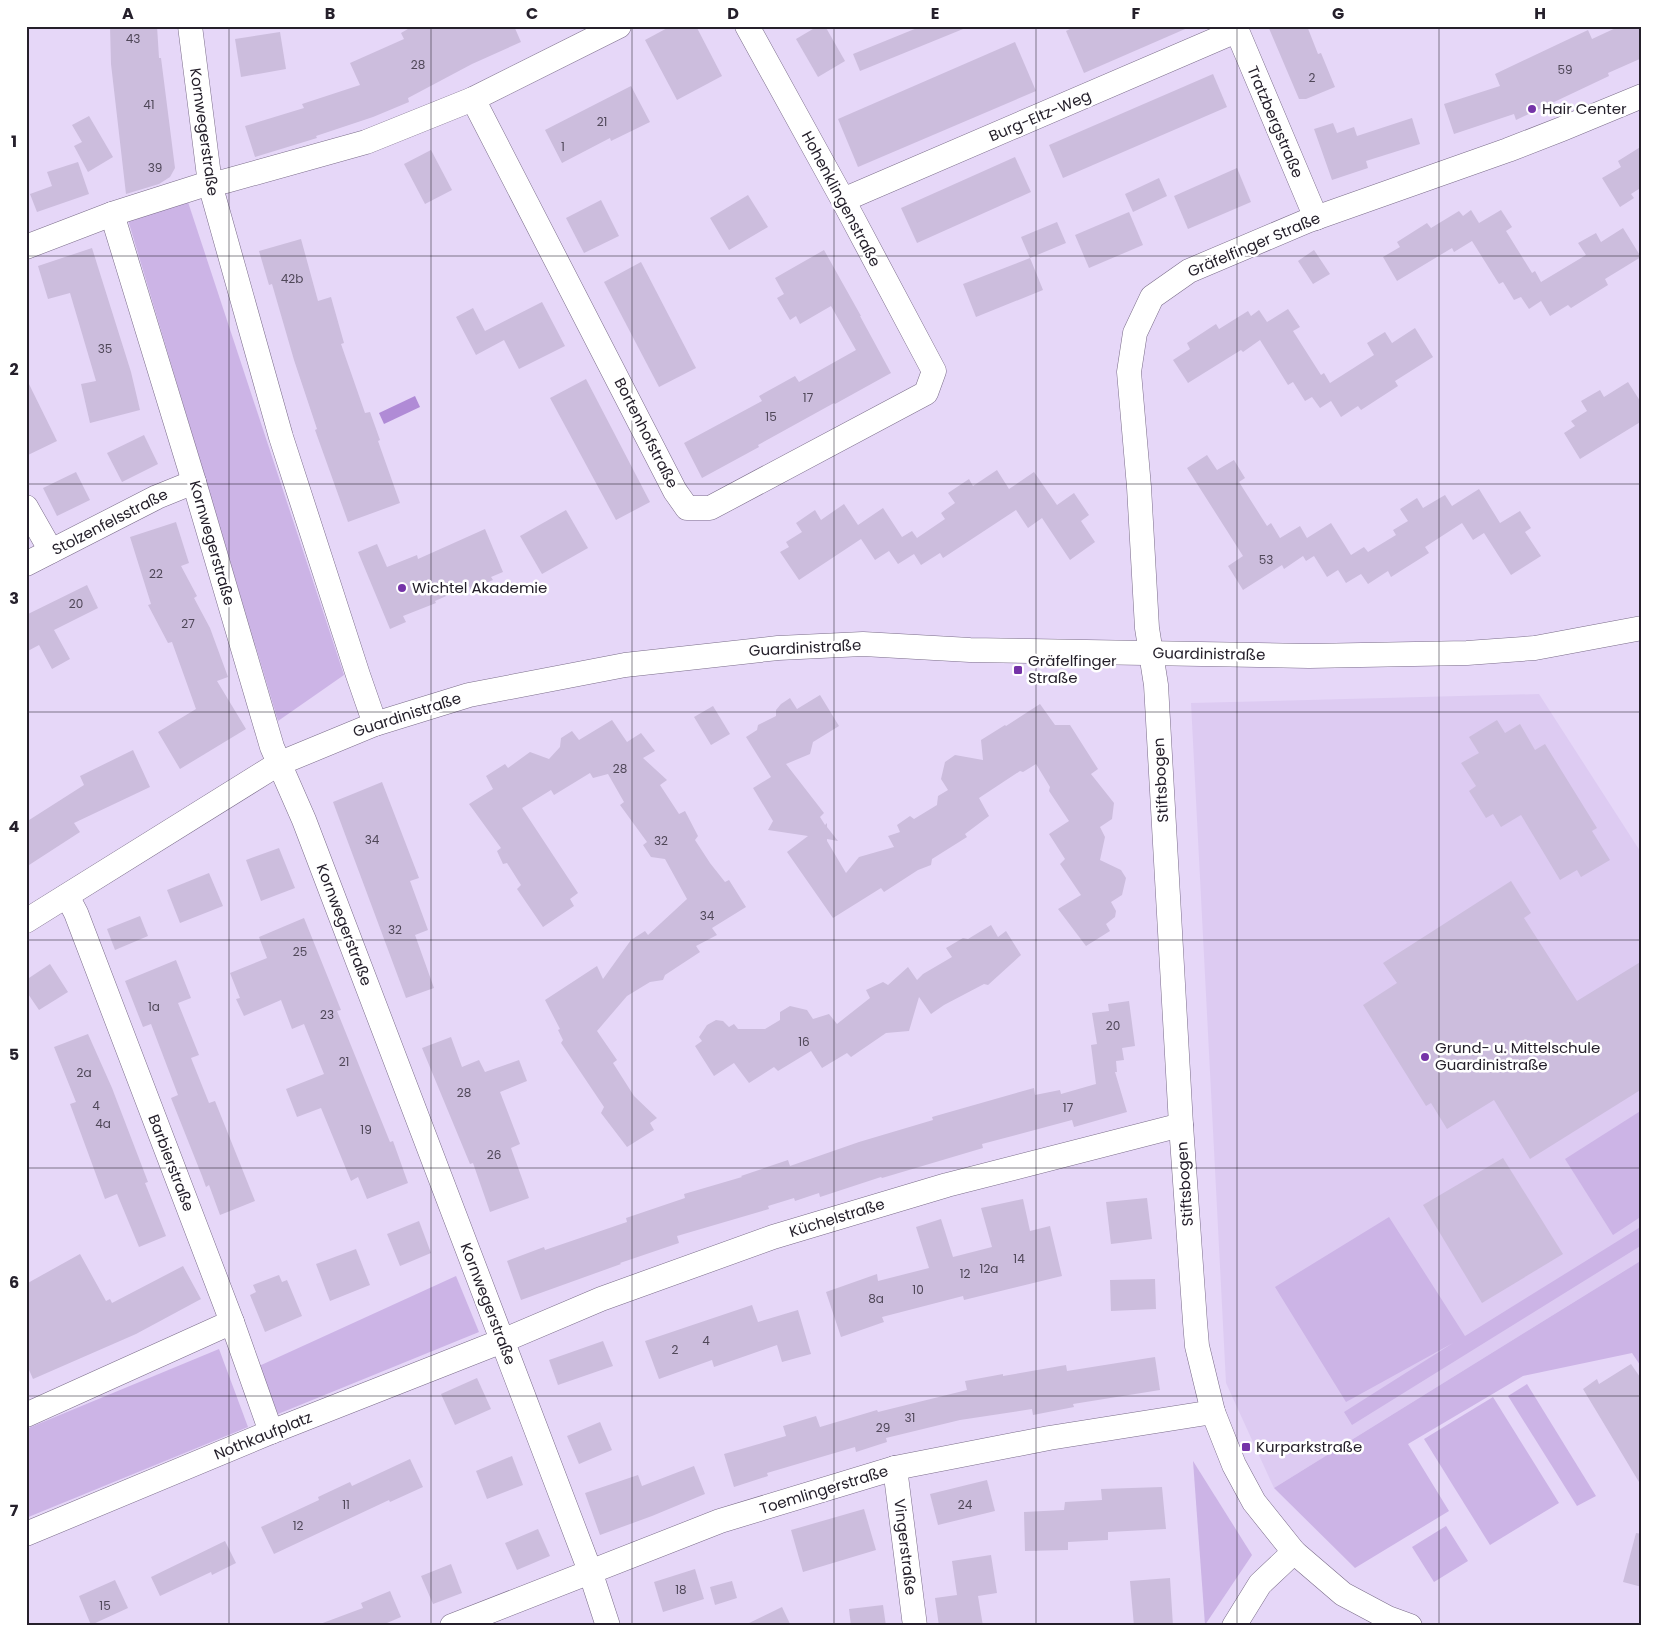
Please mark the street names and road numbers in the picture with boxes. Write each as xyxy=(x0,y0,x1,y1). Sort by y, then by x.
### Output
street label: Tratzbergstraße xyxy=(1242,63,1309,181)
street label: Kornwegerstraße xyxy=(185,67,224,197)
street label: Burg-Eltz-Weg xyxy=(986,85,1094,146)
street label: Hohenklingenstraße xyxy=(797,127,886,270)
street label: Gräfelfinger Straße xyxy=(1184,207,1323,282)
street label: Bortenhofstraße xyxy=(610,374,683,492)
street label: Kornwegerstraße xyxy=(185,478,240,608)
street label: Stolzenfelsstraße xyxy=(48,483,171,560)
street label: Guardinistraße xyxy=(748,634,862,661)
street label: Guardinistraße xyxy=(1152,642,1266,665)
street label: Guardinistraße xyxy=(350,687,464,742)
street label: Stiftsbogen xyxy=(1148,737,1173,823)
street label: Kornwegerstraße xyxy=(312,861,377,989)
street label: Barbierstraße xyxy=(143,1111,200,1214)
street label: Stiftsbogen xyxy=(1171,1141,1198,1227)
street label: Küchelstraße xyxy=(787,1193,887,1242)
street label: Kornwegerstraße xyxy=(456,1240,521,1368)
street label: Nothkaufplatz xyxy=(211,1406,315,1465)
street label: Toemlingerstraße xyxy=(757,1460,891,1519)
street label: Vingerstraße xyxy=(889,1498,922,1596)

